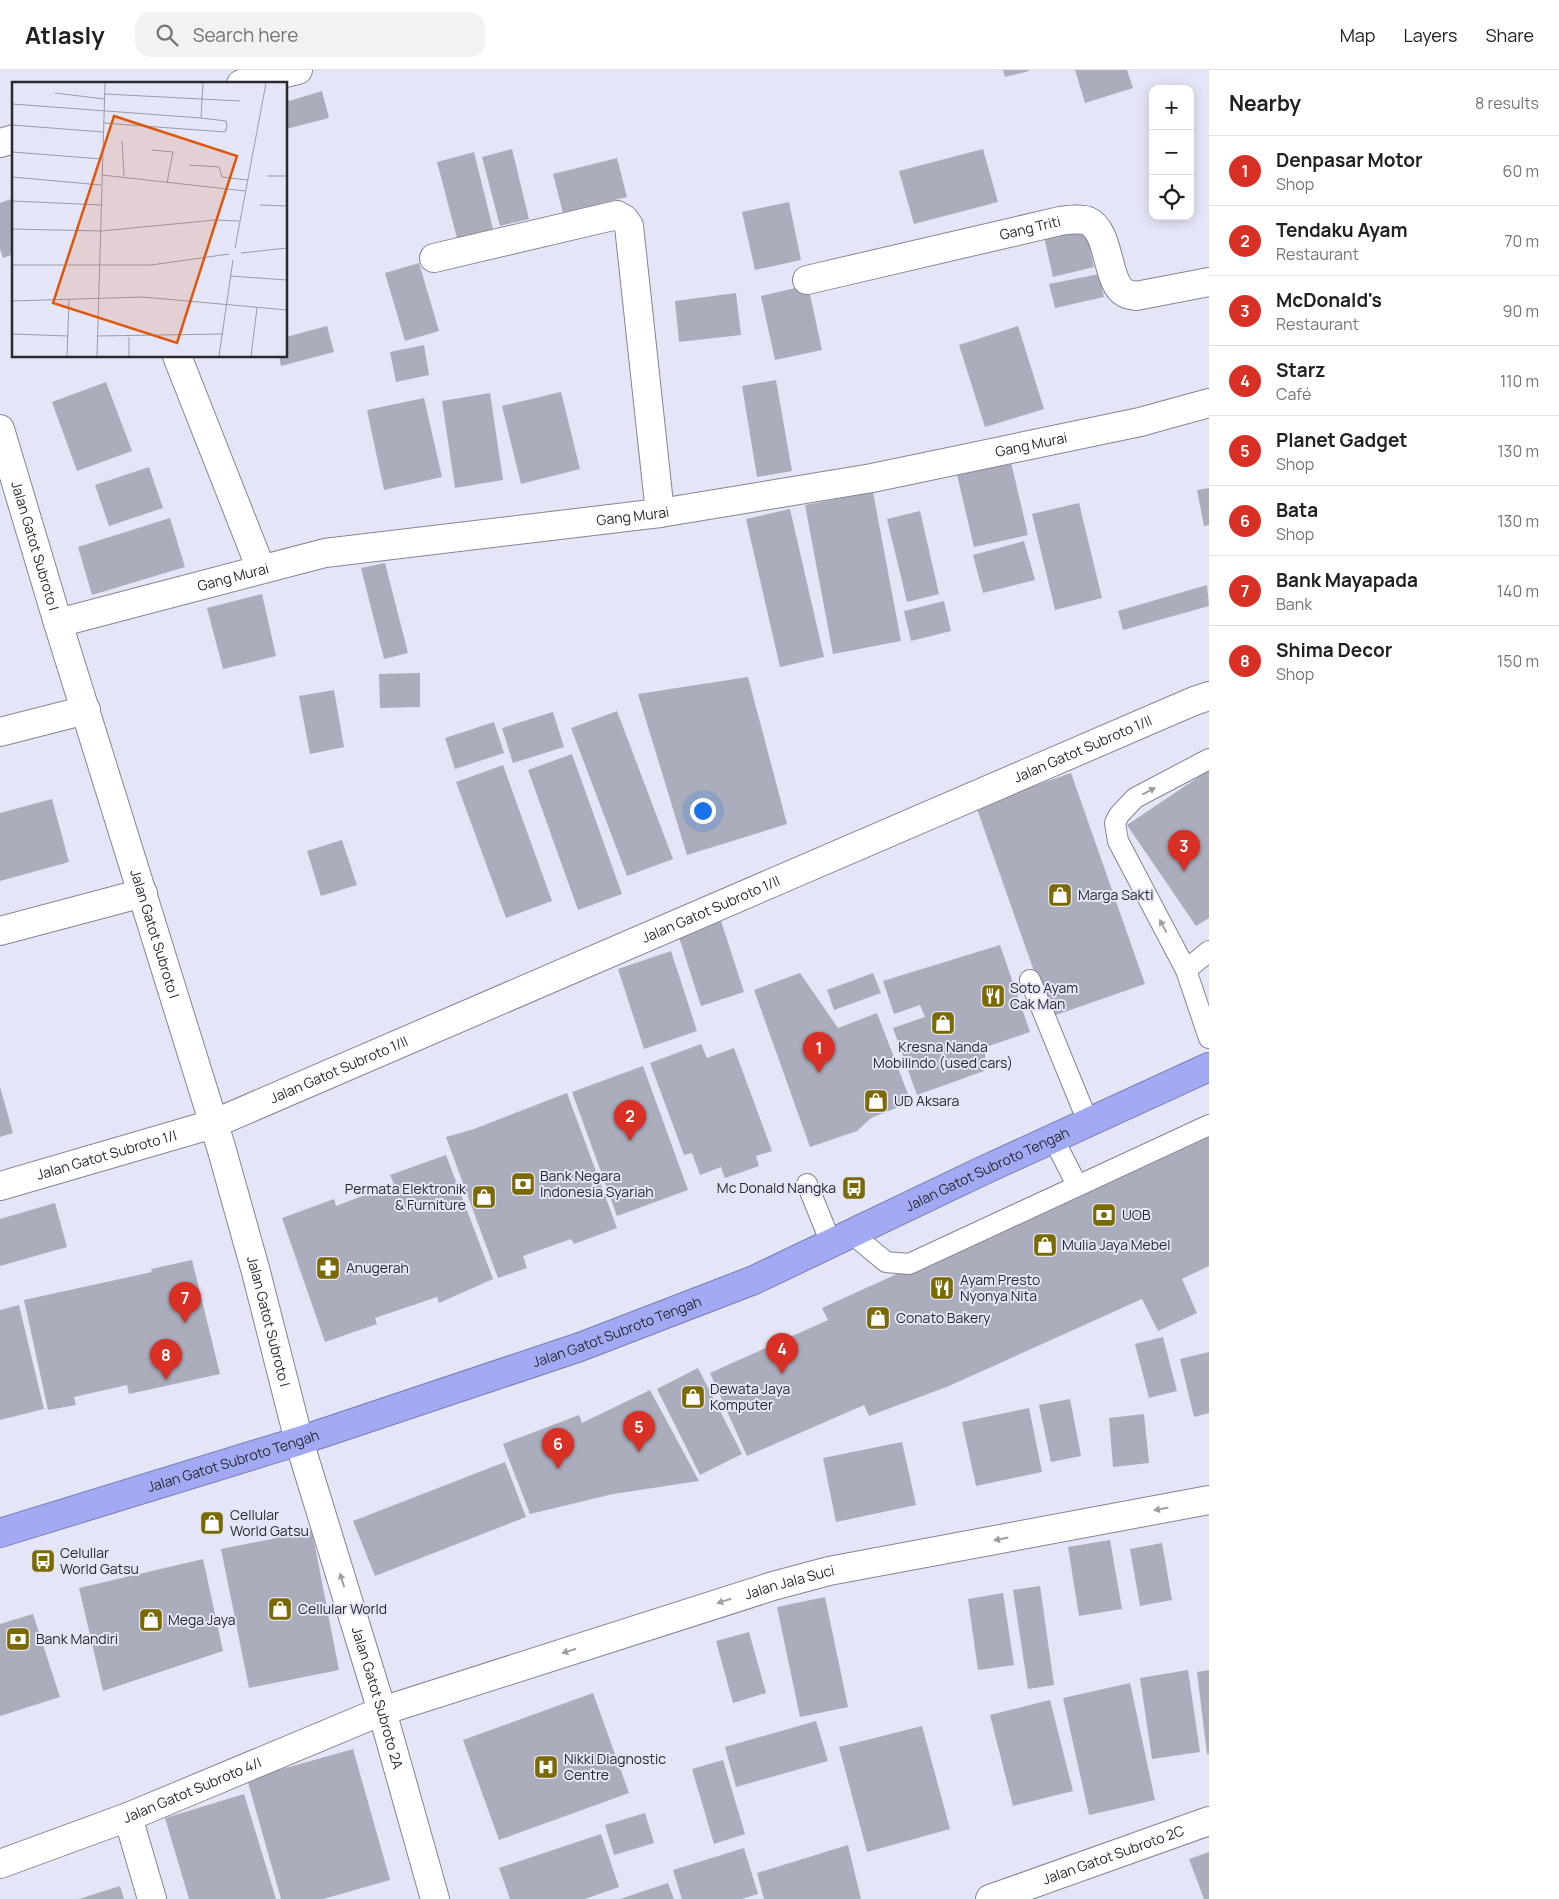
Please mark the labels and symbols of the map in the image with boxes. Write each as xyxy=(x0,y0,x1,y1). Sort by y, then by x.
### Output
inset map xyxy=(12,82,288,358)
street label: Gang Triti xyxy=(998,211,1062,244)
street label: Gang Murai xyxy=(993,427,1069,461)
street label: Jalan Gatot Subroto I xyxy=(7,479,64,613)
street label: Gang Murai xyxy=(595,502,670,530)
street label: Gang Murai xyxy=(195,558,271,595)
street label: Jalan Gatot Subroto 1/II xyxy=(1011,710,1155,787)
one-way arrow xyxy=(1142,787,1156,795)
your location xyxy=(690,798,716,824)
pin: 3 xyxy=(1168,830,1200,871)
street label: Jalan Gatot Subroto I xyxy=(126,867,184,1001)
street label: Jalan Gatot Subroto 1/II xyxy=(639,871,783,947)
shop icon: Marga Sakti xyxy=(1047,882,1073,908)
place label: Marga Sakti xyxy=(1078,885,1153,904)
one-way arrow xyxy=(1159,919,1167,934)
place label: Soto Ayam Cak Man xyxy=(1010,978,1078,1013)
restaurant icon: Soto Ayam Cak Man xyxy=(980,983,1006,1009)
shop icon: Kresna Nanda Mobilindo (used cars) xyxy=(930,1010,956,1036)
street label: Jalan Gatot Subroto 1/II xyxy=(267,1031,411,1107)
pin: 1 xyxy=(803,1032,835,1073)
place label: Kresna Nanda Mobilindo (used cars) xyxy=(873,1037,1013,1072)
shop icon: UD Aksara xyxy=(863,1088,889,1114)
place label: UD Aksara xyxy=(894,1091,959,1110)
pin: 2 xyxy=(614,1100,646,1141)
street label: Jalan Gatot Subroto Tengah xyxy=(902,1122,1072,1215)
street label: Jalan Gatot Subroto 1/I xyxy=(34,1125,179,1184)
place label: Bank Negara Indonesia Syariah xyxy=(540,1166,654,1201)
bank icon: Bank Negara Indonesia Syariah xyxy=(510,1171,536,1197)
bus stop icon: Mc Donald Nangka xyxy=(841,1175,867,1201)
place label: Mc Donald Nangka xyxy=(717,1178,836,1197)
place label: Permata Elektronik & Furniture xyxy=(345,1179,467,1214)
shop icon: Permata Elektronik & Furniture xyxy=(471,1184,497,1210)
bank icon: UOB xyxy=(1091,1202,1117,1228)
place label: UOB xyxy=(1122,1205,1151,1224)
shop icon: Mulia Jaya Mebel xyxy=(1032,1232,1058,1258)
place label: Mulia Jaya Mebel xyxy=(1062,1235,1170,1254)
street label: Jalan Gatot Subroto I xyxy=(243,1254,295,1389)
pharmacy icon: Anugerah xyxy=(315,1255,341,1281)
place label: Anugerah xyxy=(346,1258,409,1277)
place label: Ayam Presto Nyonya Nita xyxy=(960,1270,1040,1305)
restaurant icon: Ayam Presto Nyonya Nita xyxy=(929,1275,955,1301)
pin: 7 xyxy=(169,1282,201,1323)
street label: Jalan Gatot Subroto Tengah xyxy=(530,1291,704,1371)
shop icon: Conato Bakery xyxy=(865,1305,891,1331)
place label: Conato Bakery xyxy=(896,1308,991,1327)
pin: 4 xyxy=(766,1333,798,1374)
pin: 8 xyxy=(150,1339,182,1380)
place label: Dewata Jaya Komputer xyxy=(710,1379,790,1414)
shop icon: Dewata Jaya Komputer xyxy=(680,1384,706,1410)
pin: 5 xyxy=(623,1411,655,1452)
street label: Jalan Gatot Subroto Tengah xyxy=(145,1425,321,1496)
pin: 6 xyxy=(542,1428,574,1469)
place label: Cellular World Gatsu xyxy=(230,1505,309,1540)
one-way arrow xyxy=(1153,1505,1169,1513)
shop icon: Cellular World Gatsu xyxy=(199,1510,225,1536)
one-way arrow xyxy=(993,1535,1009,1543)
place label: Celullar World Gatsu xyxy=(60,1543,139,1578)
bus stop icon: Celullar World Gatsu xyxy=(30,1548,56,1574)
street label: Jalan Jala Suci xyxy=(742,1560,836,1603)
one-way arrow xyxy=(338,1573,346,1588)
shop icon: Cellular World xyxy=(267,1596,293,1622)
one-way arrow xyxy=(716,1597,731,1605)
place label: Cellular World xyxy=(298,1599,387,1618)
shop icon: Mega Jaya xyxy=(138,1607,164,1633)
place label: Mega Jaya xyxy=(168,1610,236,1629)
street label: Jalan Gatot Subroto 2A xyxy=(348,1624,408,1771)
bank icon: Bank Mandiri xyxy=(5,1626,31,1652)
place label: Bank Mandiri xyxy=(36,1629,118,1648)
one-way arrow xyxy=(561,1647,576,1655)
place label: Nikki Diagnostic Centre xyxy=(564,1749,666,1784)
street label: Jalan Gatot Subroto 4/I xyxy=(120,1752,264,1827)
hospital icon: Nikki Diagnostic Centre xyxy=(533,1754,559,1780)
street label: Jalan Gatot Subroto 2C xyxy=(1040,1821,1187,1889)

